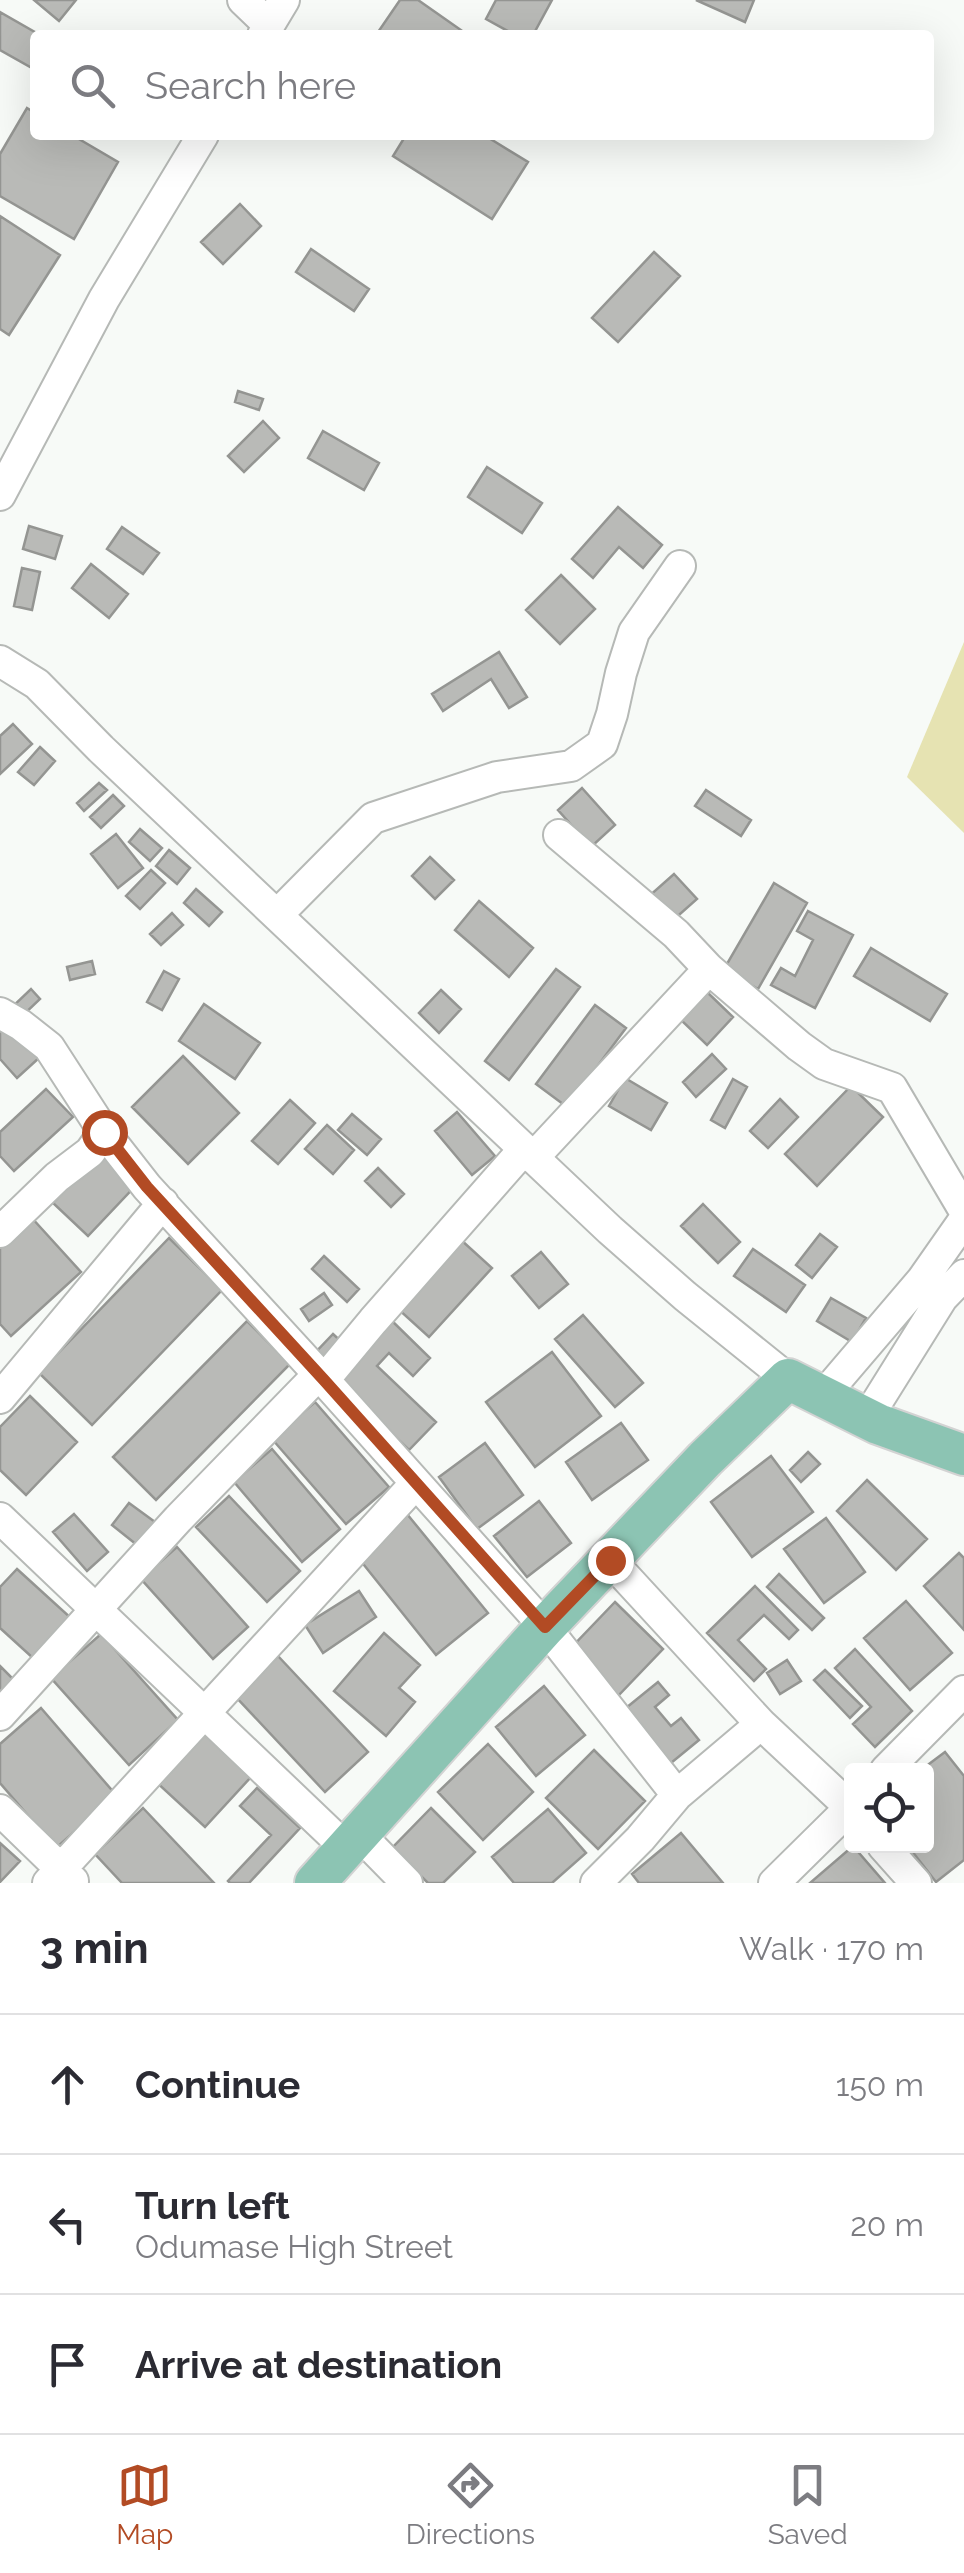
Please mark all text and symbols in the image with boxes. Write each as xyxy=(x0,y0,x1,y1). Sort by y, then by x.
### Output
search box xyxy=(30,30,934,140)
icon: search xyxy=(65,58,120,113)
text: Search here xyxy=(145,63,356,108)
route start xyxy=(82,1110,128,1156)
route end xyxy=(588,1538,634,1584)
map controls xyxy=(844,1763,934,1853)
button: locate xyxy=(844,1763,934,1853)
text: 3 min xyxy=(40,1924,149,1973)
text: Walk · 170 m xyxy=(739,1930,924,1967)
icon: ahead xyxy=(40,2057,95,2112)
text: Continue xyxy=(135,2062,300,2107)
text: 150 m xyxy=(836,2066,924,2103)
text: Turn left xyxy=(135,2183,290,2228)
icon: left xyxy=(40,2197,95,2252)
text: 20 m xyxy=(850,2206,924,2243)
text: Odumase High Street xyxy=(135,2228,453,2265)
icon: arrive xyxy=(40,2337,95,2392)
text: Arrive at destination xyxy=(135,2342,502,2387)
tab: Map xyxy=(116,2458,173,2551)
tab: Directions xyxy=(406,2458,535,2551)
tab: Saved xyxy=(768,2458,848,2551)

